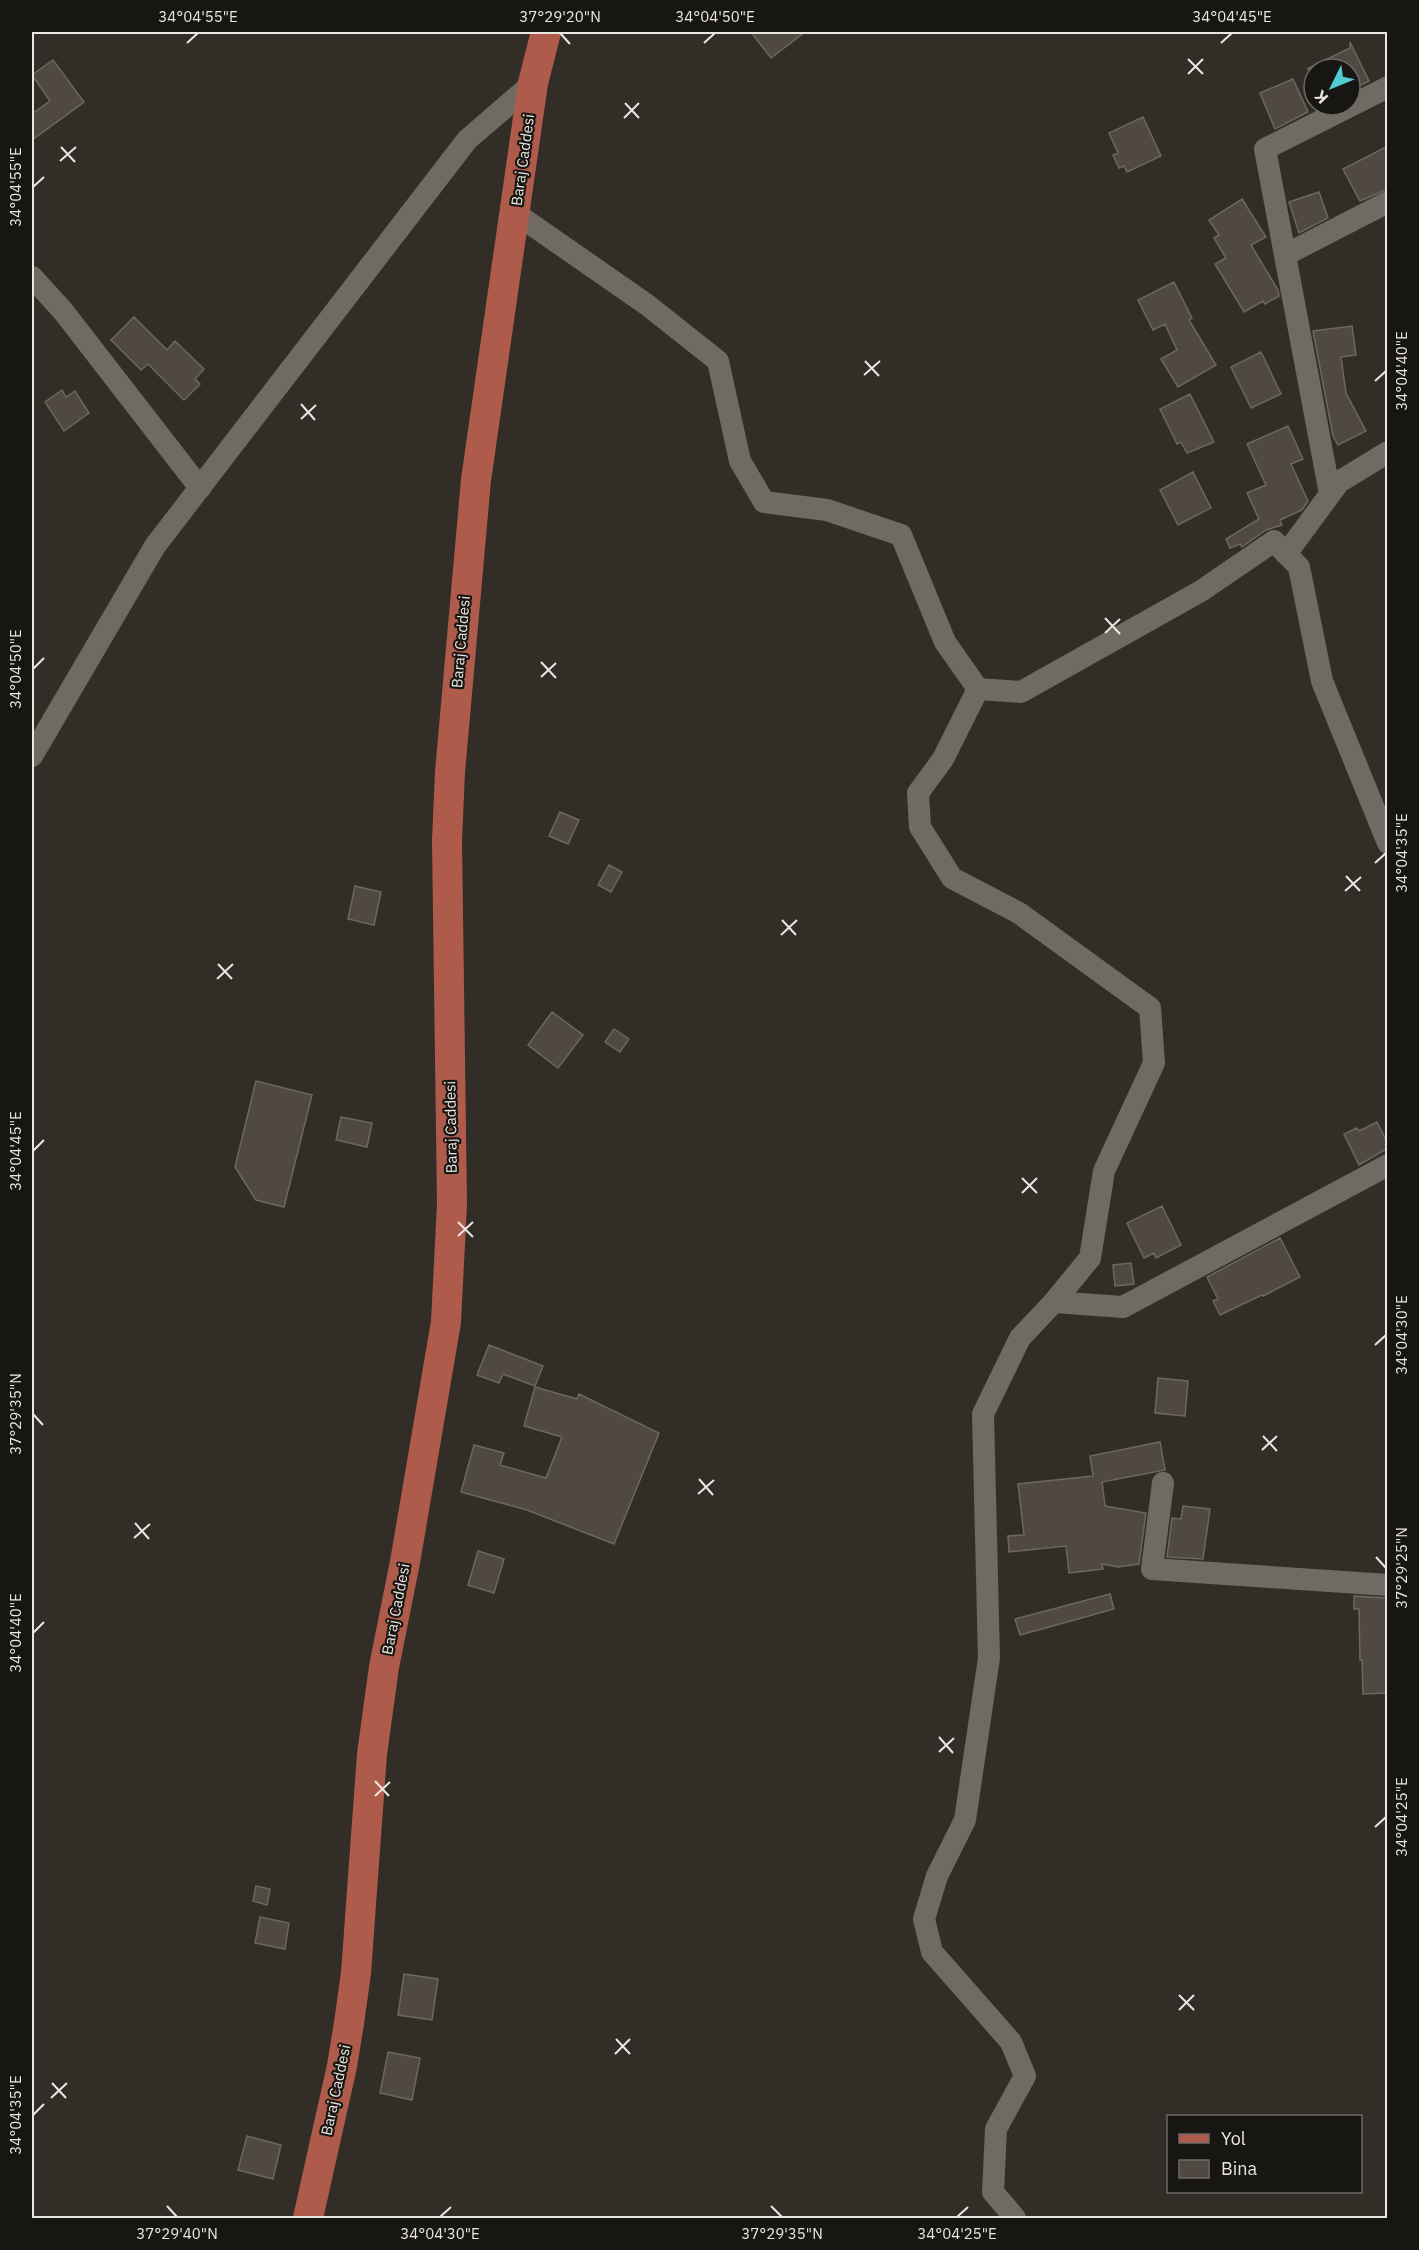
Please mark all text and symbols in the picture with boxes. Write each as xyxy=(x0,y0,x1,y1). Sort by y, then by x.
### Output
text: 34°04'55"E xyxy=(158,7,238,26)
text: 37°29'20"N xyxy=(519,7,601,26)
text: 34°04'50"E xyxy=(675,7,755,26)
text: 34°04'45"E xyxy=(1192,7,1272,26)
north arrow xyxy=(1302,57,1362,117)
text: K xyxy=(1310,86,1332,108)
street label: Baraj Caddesi xyxy=(507,113,538,207)
text: 34°04'55"E xyxy=(6,147,25,227)
text: 34°04'40"E xyxy=(1392,331,1411,411)
street label: Baraj Caddesi xyxy=(447,595,474,689)
text: 34°04'50"E xyxy=(6,629,25,709)
text: 34°04'35"E xyxy=(1392,813,1411,893)
street label: Baraj Caddesi xyxy=(440,1081,461,1173)
text: 34°04'45"E xyxy=(6,1111,25,1191)
text: 34°04'30"E xyxy=(1392,1295,1411,1375)
text: 37°29'35"N xyxy=(6,1373,25,1455)
text: 37°29'25"N xyxy=(1392,1527,1411,1609)
street label: Baraj Caddesi xyxy=(377,1562,414,1656)
text: 34°04'40"E xyxy=(6,1593,25,1673)
text: 34°04'25"E xyxy=(1392,1777,1411,1857)
street label: Baraj Caddesi xyxy=(317,2043,354,2137)
text: 34°04'35"E xyxy=(6,2075,25,2155)
legend xyxy=(1167,2115,1362,2193)
text: Yol xyxy=(1221,2127,1246,2150)
text: Bina xyxy=(1221,2157,1257,2180)
text: 37°29'40"N xyxy=(136,2224,218,2243)
text: 34°04'30"E xyxy=(400,2224,480,2243)
text: 37°29'35"N xyxy=(741,2224,823,2243)
text: 34°04'25"E xyxy=(917,2224,997,2243)

